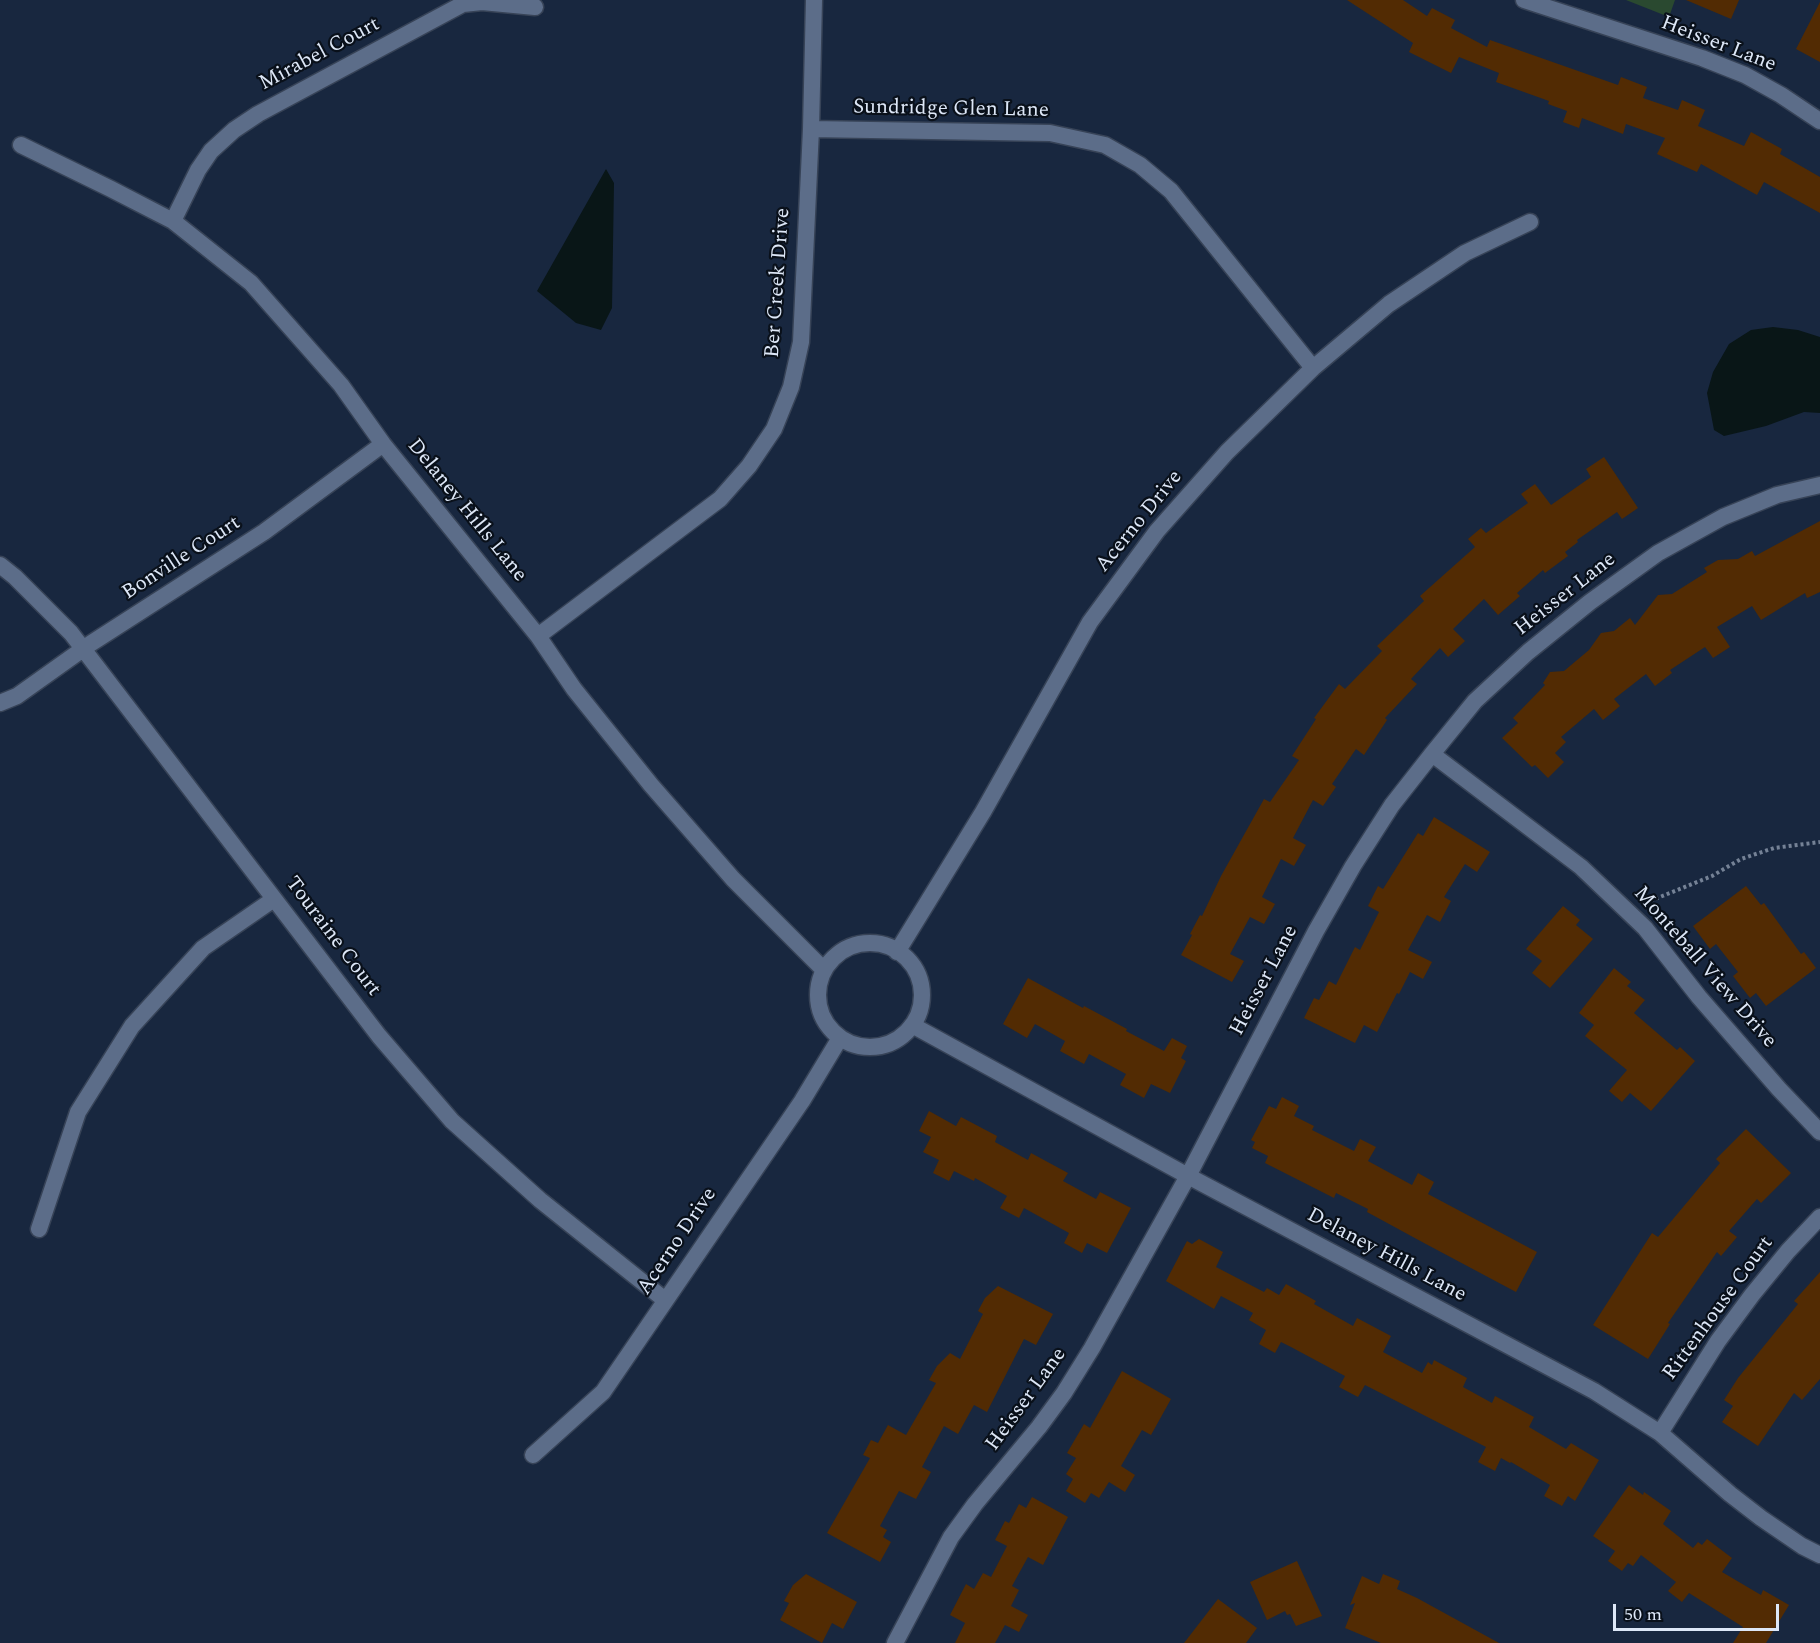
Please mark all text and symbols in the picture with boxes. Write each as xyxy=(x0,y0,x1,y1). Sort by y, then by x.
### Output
street label: Heisser Lane xyxy=(1657,11,1779,79)
street label: Mirabel Court xyxy=(255,13,385,97)
street label: Sundridge Glen Lane xyxy=(853,96,1049,124)
street label: Ber Creek Drive xyxy=(761,207,797,359)
street label: Delaney Hills Lane xyxy=(401,434,531,588)
street label: Acerno Drive xyxy=(1091,466,1189,578)
street label: Bonville Court xyxy=(118,511,246,607)
street label: Heisser Lane xyxy=(1510,548,1622,642)
street label: Touraine Court xyxy=(279,872,385,1002)
street label: Monteball View Drive xyxy=(1627,882,1781,1054)
street label: Heisser Lane xyxy=(1225,922,1305,1040)
street label: Acerno Drive xyxy=(633,1183,723,1301)
street label: Delaney Hills Lane xyxy=(1302,1203,1470,1309)
street label: Rittenhouse Court xyxy=(1658,1232,1780,1386)
street label: Heisser Lane xyxy=(981,1344,1073,1456)
scale bar xyxy=(1616,1592,1782,1630)
text: 50 m xyxy=(1624,1601,1662,1628)

